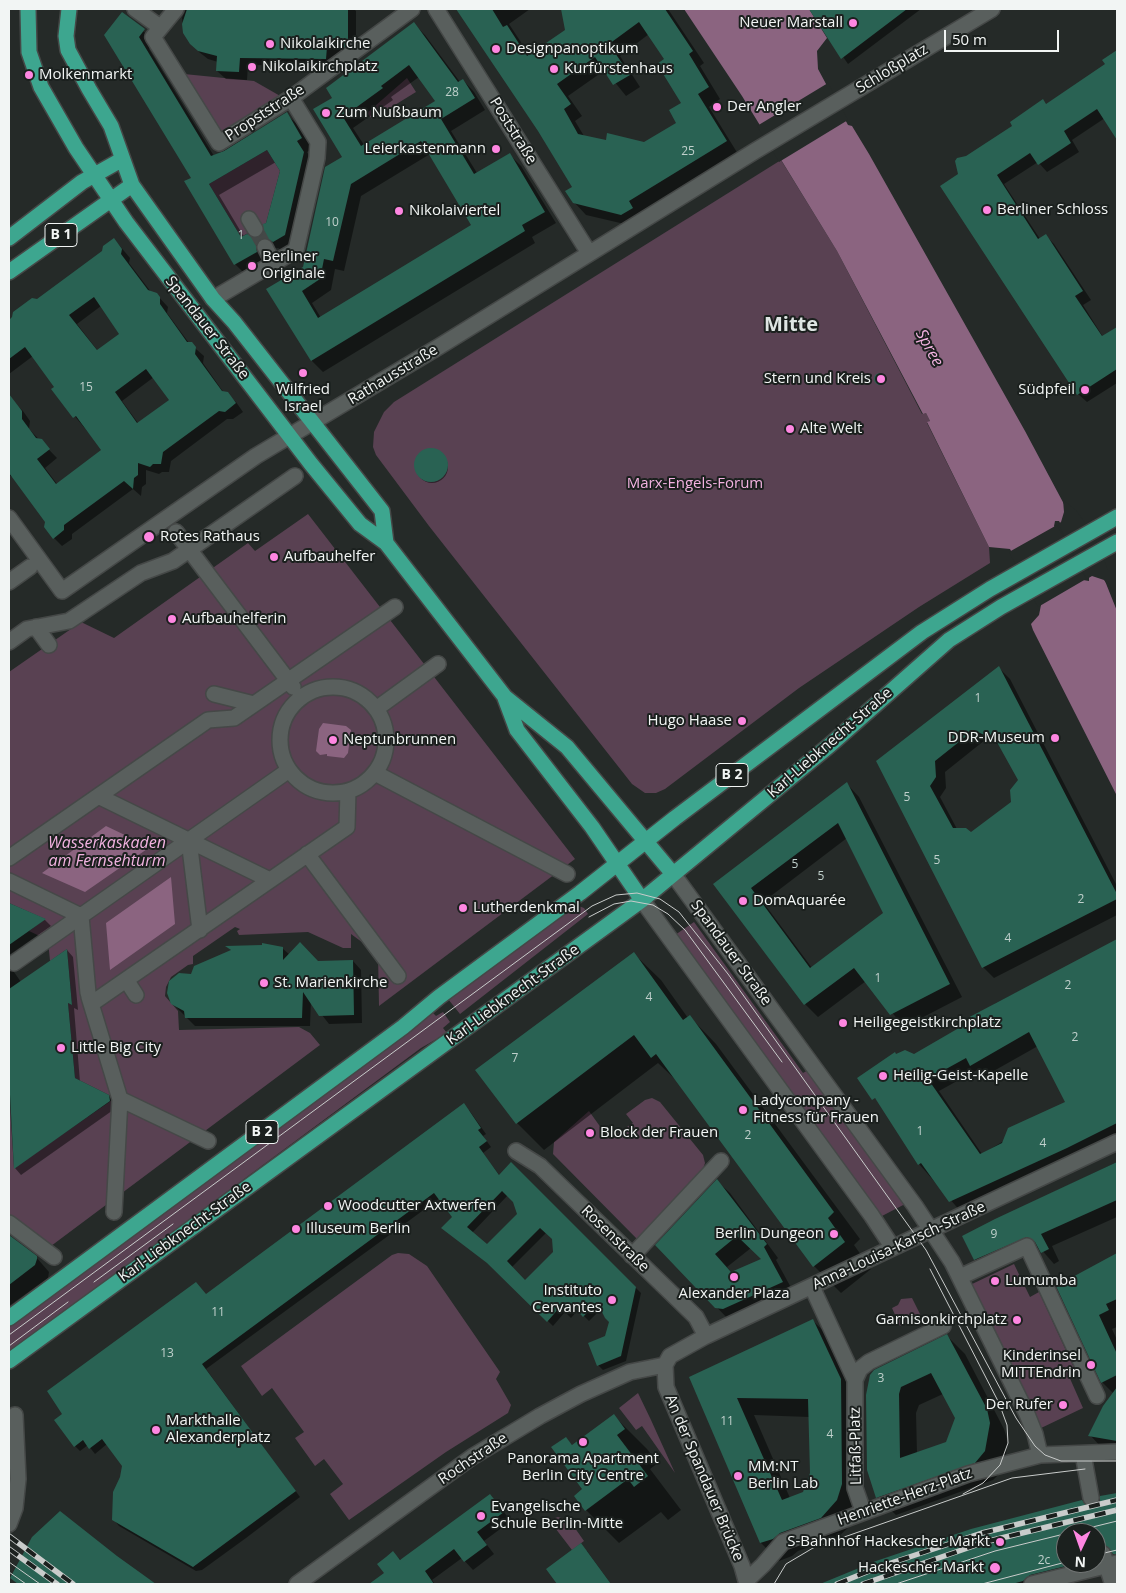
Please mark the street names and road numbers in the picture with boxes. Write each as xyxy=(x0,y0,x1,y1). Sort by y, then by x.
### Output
street label: Schloßplatz xyxy=(853,41,931,97)
street label: Propststraße xyxy=(222,81,308,145)
street label: Poststraße xyxy=(485,94,541,168)
road number: B 1 xyxy=(45,224,77,246)
street label: Spandauer Straße xyxy=(161,273,253,383)
street label: Rathausstraße xyxy=(345,341,441,409)
street label: Karl-Liebknecht-Straße xyxy=(764,684,896,802)
road number: B 2 xyxy=(716,764,748,786)
street label: Spandauer Straße xyxy=(687,897,775,1009)
street label: Karl-Liebknecht-Straße xyxy=(443,941,583,1049)
road number: B 2 xyxy=(246,1120,278,1144)
street label: Karl-Liebknecht-Straße xyxy=(115,1178,255,1286)
street label: Anna-Louisa-Karsch-Straße xyxy=(810,1198,988,1294)
street label: Rosenstraße xyxy=(577,1202,653,1276)
street label: An der Spandauer Brücke xyxy=(661,1392,747,1564)
street label: Litfaß-Platz xyxy=(846,1407,866,1485)
street label: Rochstraße xyxy=(435,1429,511,1489)
street label: Henriette-Herz-Platz xyxy=(835,1464,975,1530)

